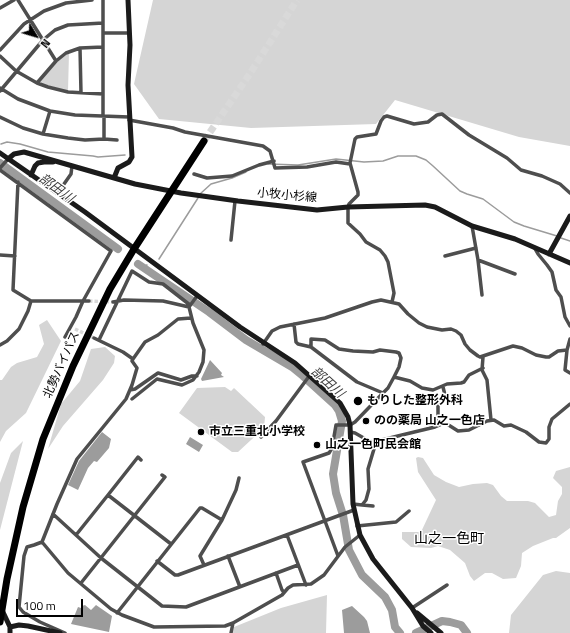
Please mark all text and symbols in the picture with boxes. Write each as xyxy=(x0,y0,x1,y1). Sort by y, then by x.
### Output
north arrow xyxy=(16,16,56,56)
text: N xyxy=(37,35,54,51)
water label: 部田川 xyxy=(36,171,76,207)
street label: 小牧小杉線 xyxy=(256,186,318,206)
street label: 北勢バイパス xyxy=(41,329,83,401)
water label: 部田川 xyxy=(307,364,347,402)
place label: もりした整形外科 xyxy=(367,394,463,408)
marker: もりした整形外科 xyxy=(352,395,364,407)
place label: のの薬局 山之一色店 xyxy=(374,414,485,428)
marker: のの薬局 山之一色店 xyxy=(361,416,371,426)
place label: 市立三重北小学校 xyxy=(209,425,305,439)
marker: 市立三重北小学校 xyxy=(196,427,206,437)
place label: 山之一色町民会館 xyxy=(325,438,421,452)
marker: 山之一色町民会館 xyxy=(312,440,322,450)
district label: 山之一色町 xyxy=(414,532,484,548)
scale bar xyxy=(18,591,85,617)
text: 100 m xyxy=(23,596,56,615)

